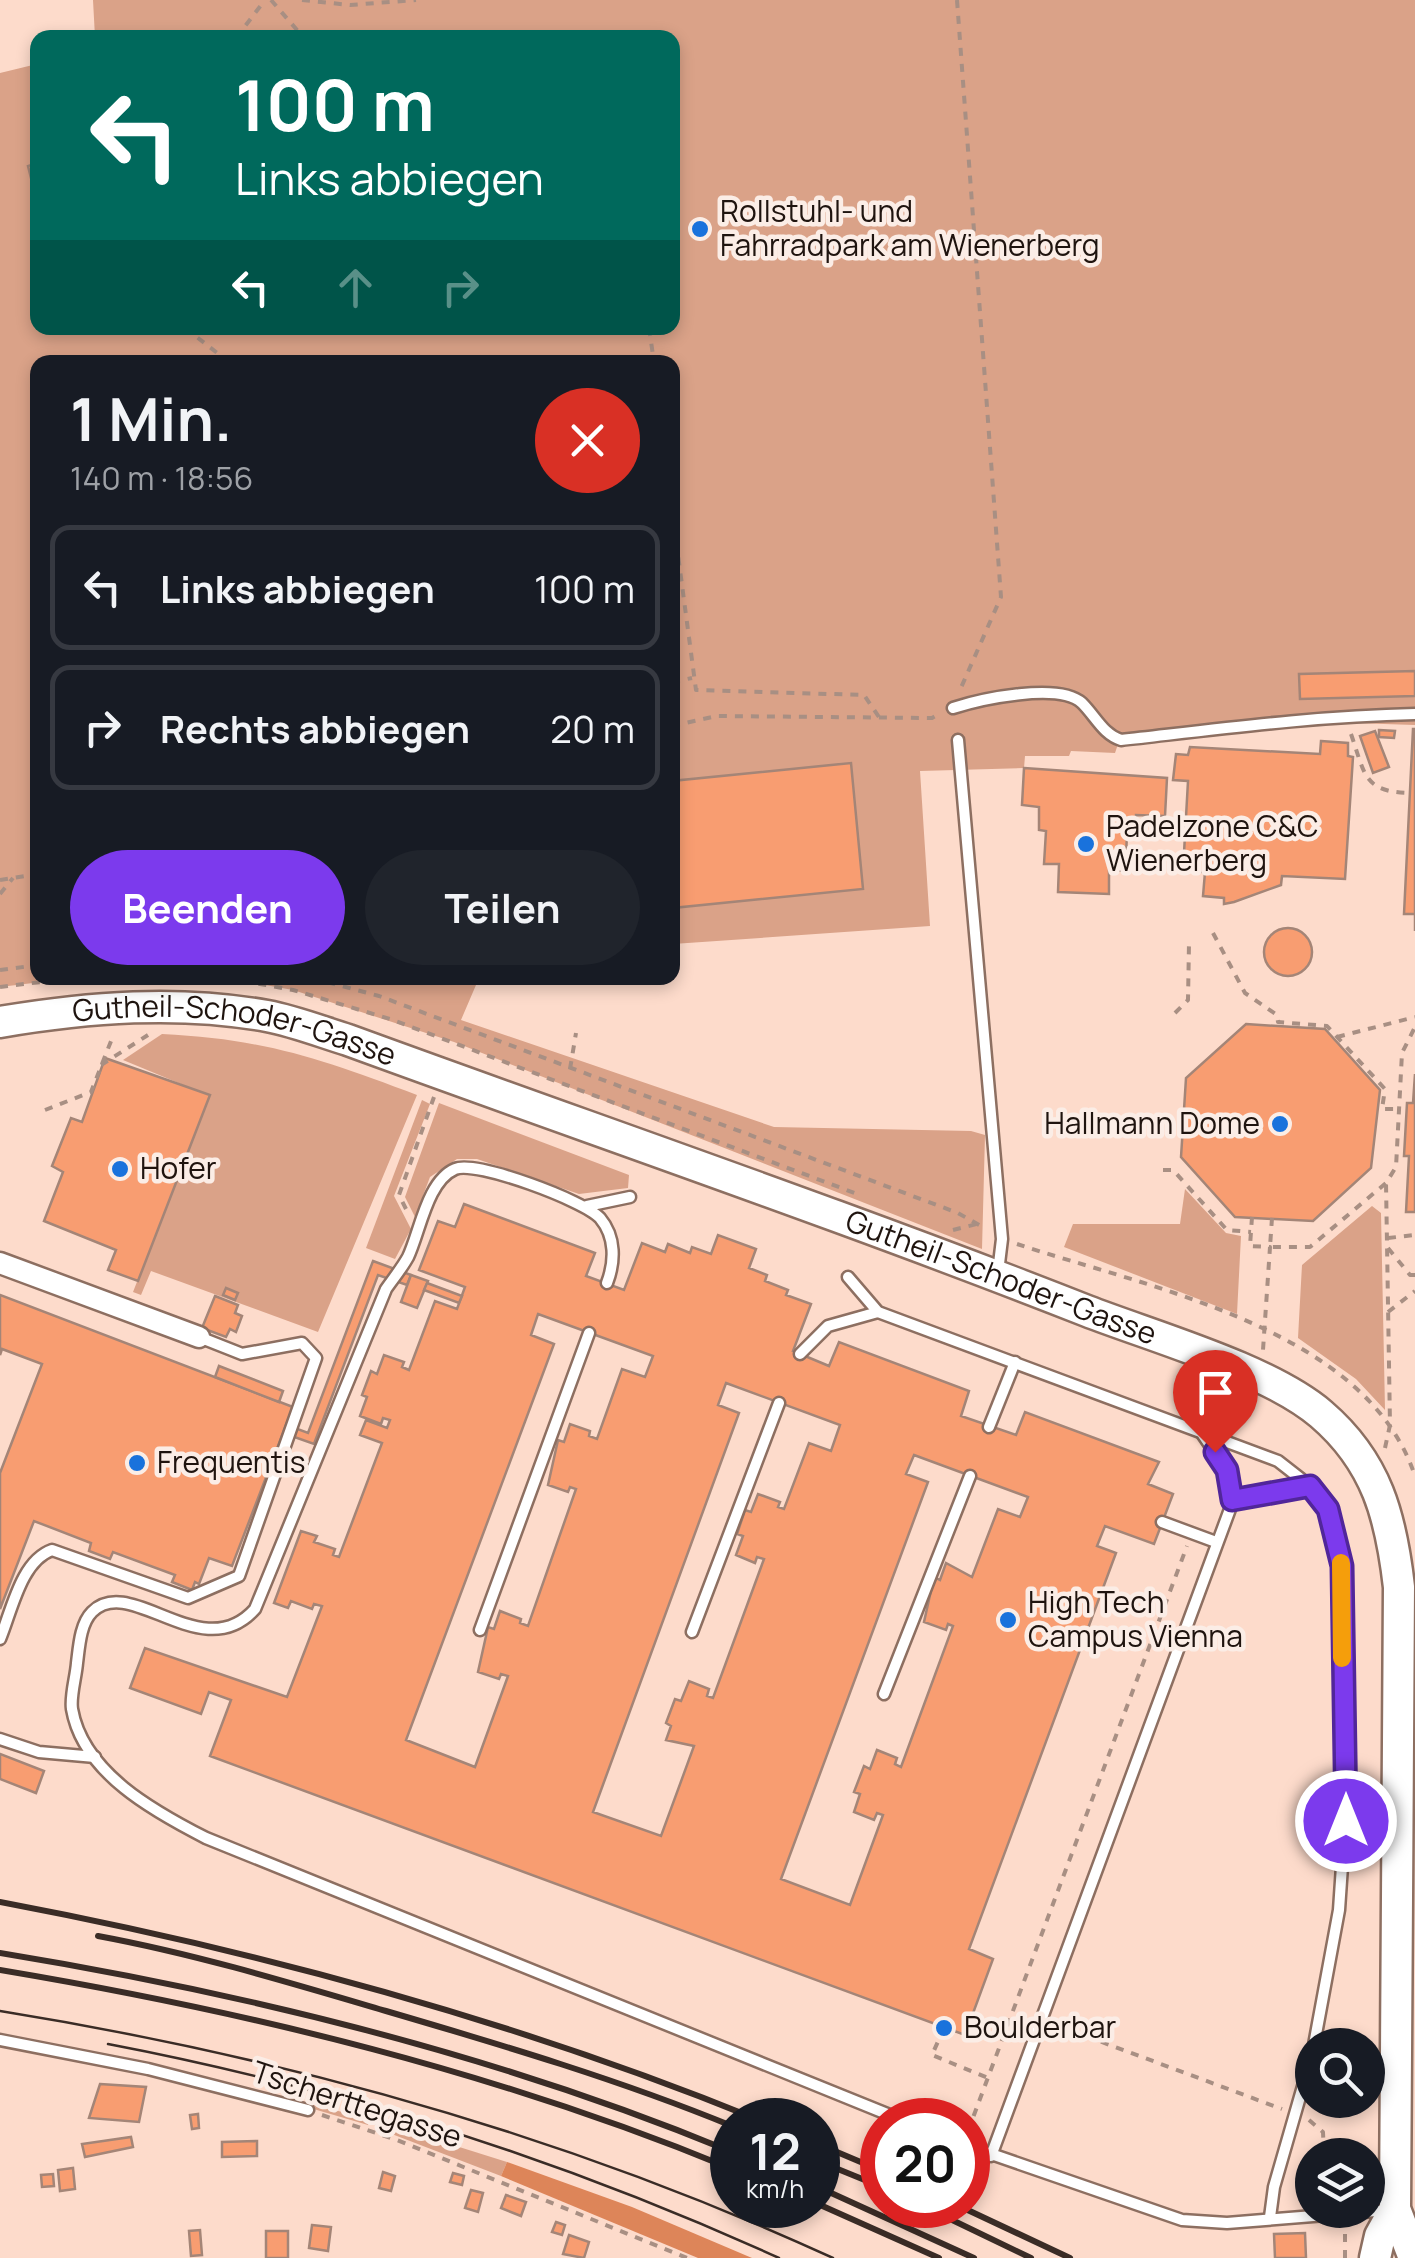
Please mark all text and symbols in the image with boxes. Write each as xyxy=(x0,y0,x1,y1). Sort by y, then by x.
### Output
text: 100 m xyxy=(235,56,435,152)
icon: left xyxy=(70,70,200,200)
text: Links abbiegen xyxy=(235,147,544,209)
place label: Rollstuhl- und Fahrradpark am Wienerberg xyxy=(720,190,1100,265)
marker: Rollstuhl- und Fahrradpark am Wienerberg xyxy=(689,218,711,240)
icon: left xyxy=(223,260,278,315)
icon: ahead xyxy=(328,260,383,315)
icon: right xyxy=(433,260,488,315)
text: 1 Min. xyxy=(70,377,232,459)
button: close xyxy=(535,388,640,493)
text: 140 m · 18:56 xyxy=(70,456,253,500)
icon: left xyxy=(75,560,130,615)
text: Links abbiegen xyxy=(160,562,435,614)
text: 100 m xyxy=(534,562,635,614)
icon: right xyxy=(75,700,130,755)
text: Rechts abbiegen xyxy=(160,702,470,754)
text: 20 m xyxy=(550,702,635,754)
place label: Padelzone C&C Wienerberg xyxy=(1106,805,1319,880)
marker: Padelzone C&C Wienerberg xyxy=(1075,833,1097,855)
button: Beenden xyxy=(70,850,345,965)
button: Teilen xyxy=(365,850,640,965)
street label: Gutheil-Schoder-Gasse xyxy=(70,985,402,1075)
place label: Hallmann Dome xyxy=(1044,1102,1260,1143)
marker: Hallmann Dome xyxy=(1269,1113,1291,1135)
place label: Hofer xyxy=(140,1147,217,1188)
marker: Hofer xyxy=(109,1158,131,1180)
street label: Gutheil-Schoder-Gasse xyxy=(840,1199,1163,1353)
pin xyxy=(1173,1350,1258,1453)
icon: arrive xyxy=(1188,1365,1243,1420)
place label: Frequentis xyxy=(157,1441,305,1482)
marker: Frequentis xyxy=(126,1452,148,1474)
place label: High Tech Campus Vienna xyxy=(1028,1581,1243,1656)
marker: High Tech Campus Vienna xyxy=(997,1609,1019,1631)
position arrow xyxy=(1294,1769,1398,1873)
place label: Boulderbar xyxy=(964,2006,1117,2047)
marker: Boulderbar xyxy=(933,2017,955,2039)
map controls xyxy=(1295,2028,1385,2228)
button: search xyxy=(1295,2028,1385,2118)
street label: Tscherttegasse xyxy=(248,2050,467,2157)
speed limit sign: 20 xyxy=(860,2098,990,2228)
text: 12 xyxy=(749,2117,801,2185)
button: layers xyxy=(1295,2138,1385,2228)
text: km/h xyxy=(746,2171,804,2206)

